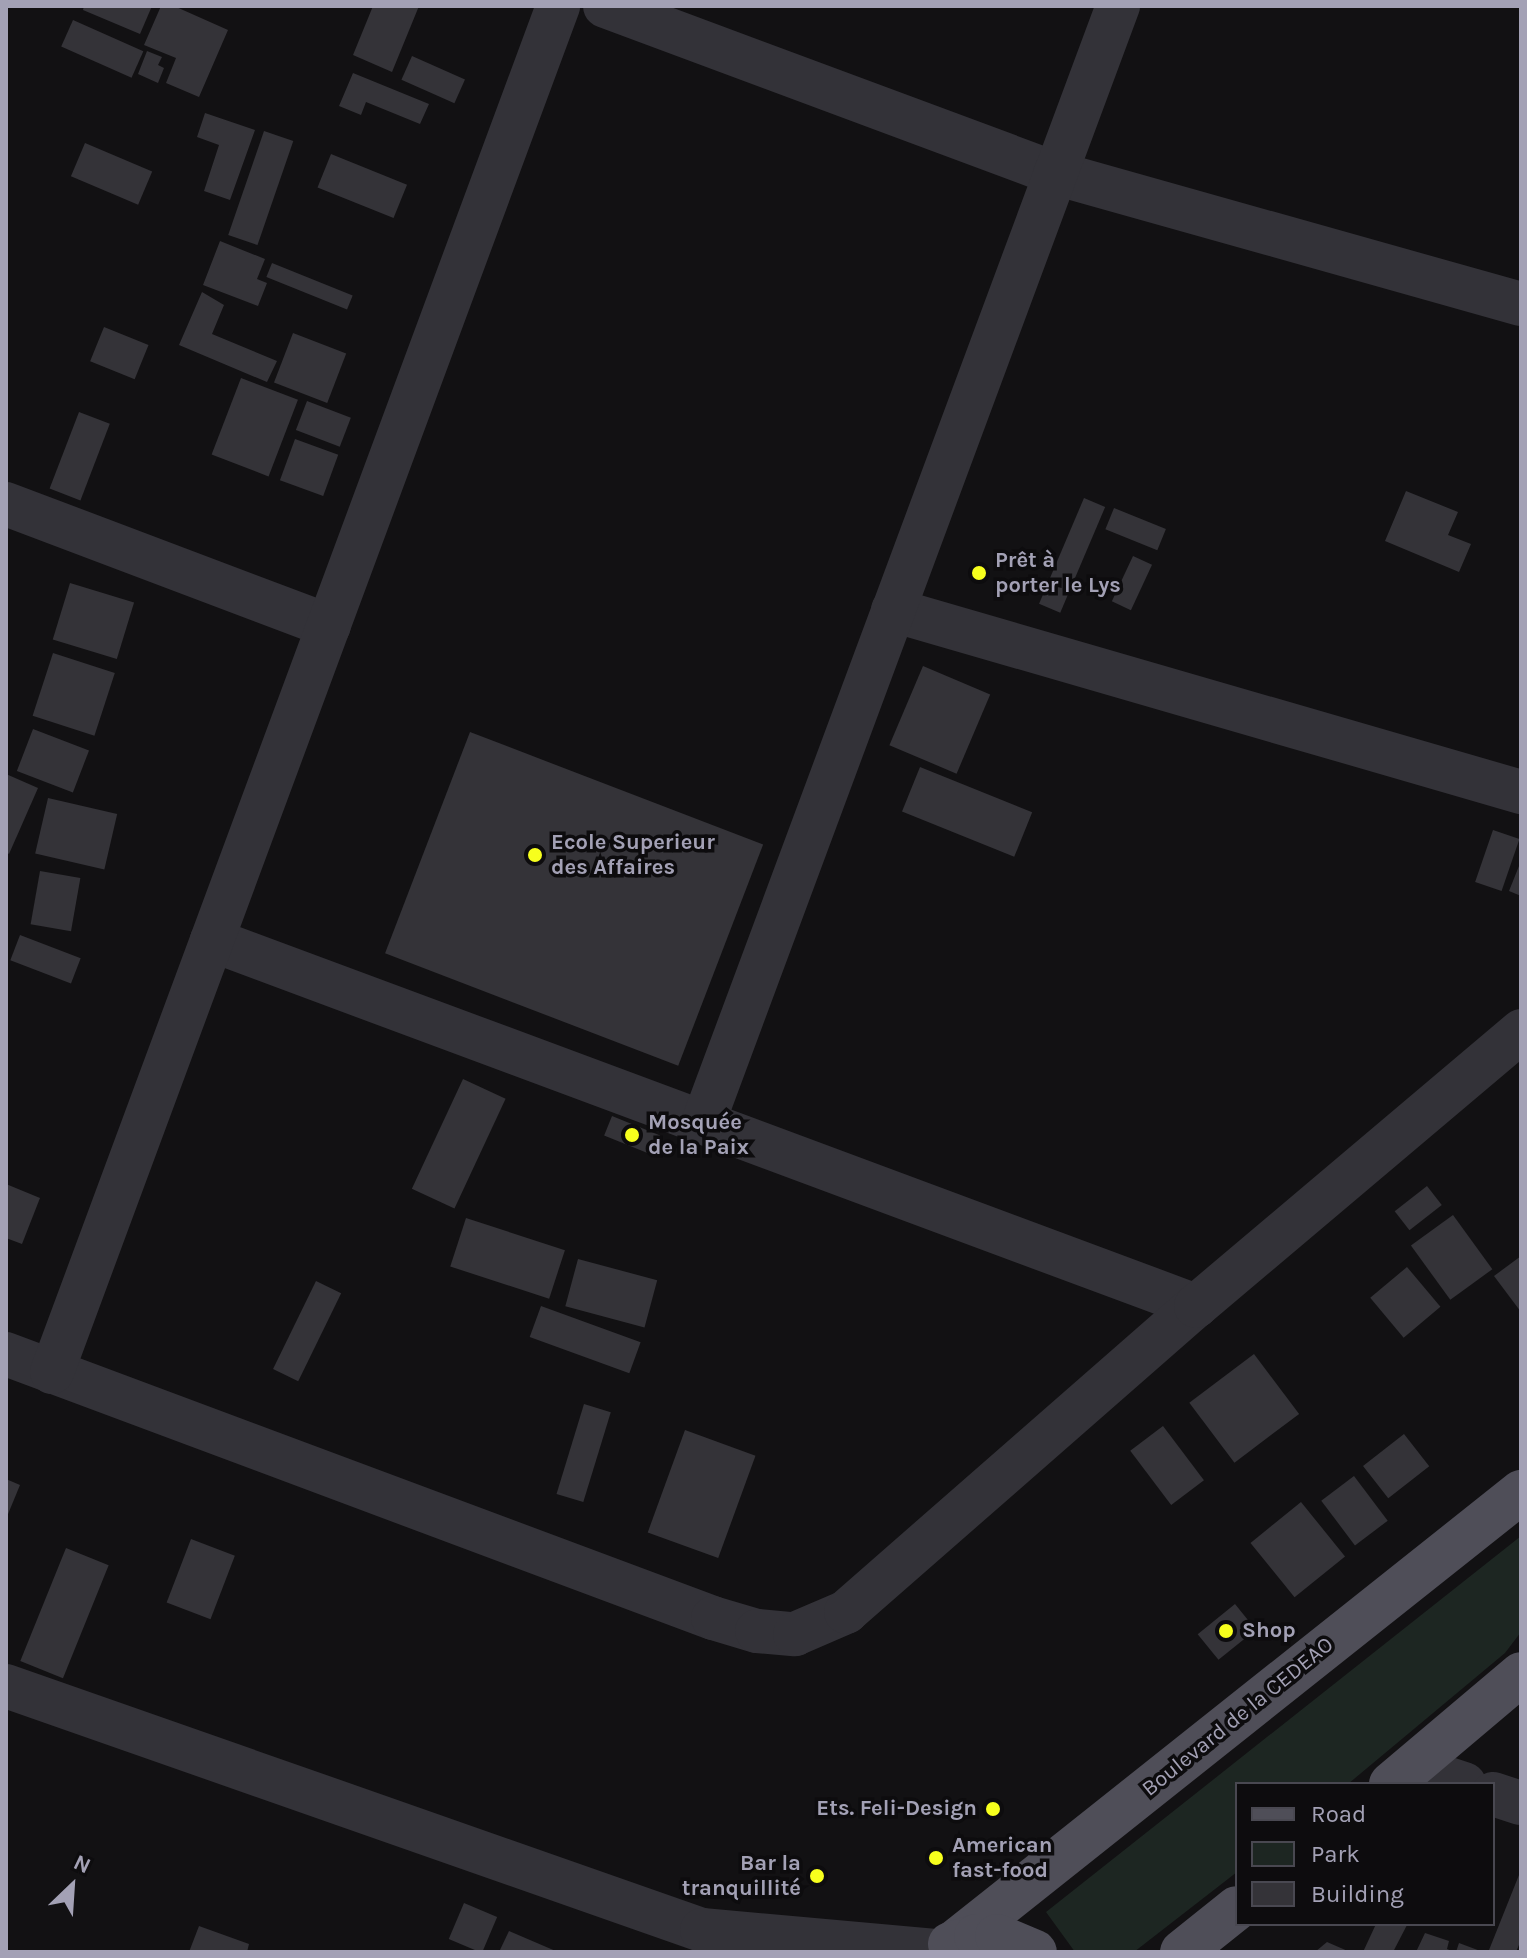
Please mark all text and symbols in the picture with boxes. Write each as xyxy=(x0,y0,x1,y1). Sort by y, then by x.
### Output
place label: Prêt à porter le Lys xyxy=(995,547,1121,598)
marker: Prêt à porter le Lys xyxy=(970,564,988,582)
place label: Ecole Superieur des Affaires xyxy=(551,829,715,880)
marker: Ecole Superieur des Affaires xyxy=(526,846,544,864)
place label: Mosquée de la Paix xyxy=(648,1109,749,1160)
marker: Mosquée de la Paix xyxy=(623,1126,641,1144)
place label: Shop xyxy=(1242,1618,1296,1644)
marker: Shop xyxy=(1217,1622,1235,1640)
street label: Boulevard de la CEDEAO xyxy=(1137,1632,1339,1802)
legend xyxy=(1235,1782,1495,1926)
place label: Ets. Feli-Design xyxy=(816,1796,977,1822)
marker: Ets. Feli-Design xyxy=(984,1800,1002,1818)
text: Road xyxy=(1311,1800,1366,1828)
place label: American fast-food xyxy=(952,1832,1052,1884)
text: Park xyxy=(1311,1840,1360,1868)
north arrow xyxy=(32,1846,112,1926)
text: N xyxy=(69,1849,95,1879)
marker: American fast-food xyxy=(927,1849,945,1867)
place label: Bar la tranquillité xyxy=(682,1850,801,1902)
marker: Bar la tranquillité xyxy=(808,1867,826,1885)
text: Building xyxy=(1311,1880,1404,1908)

